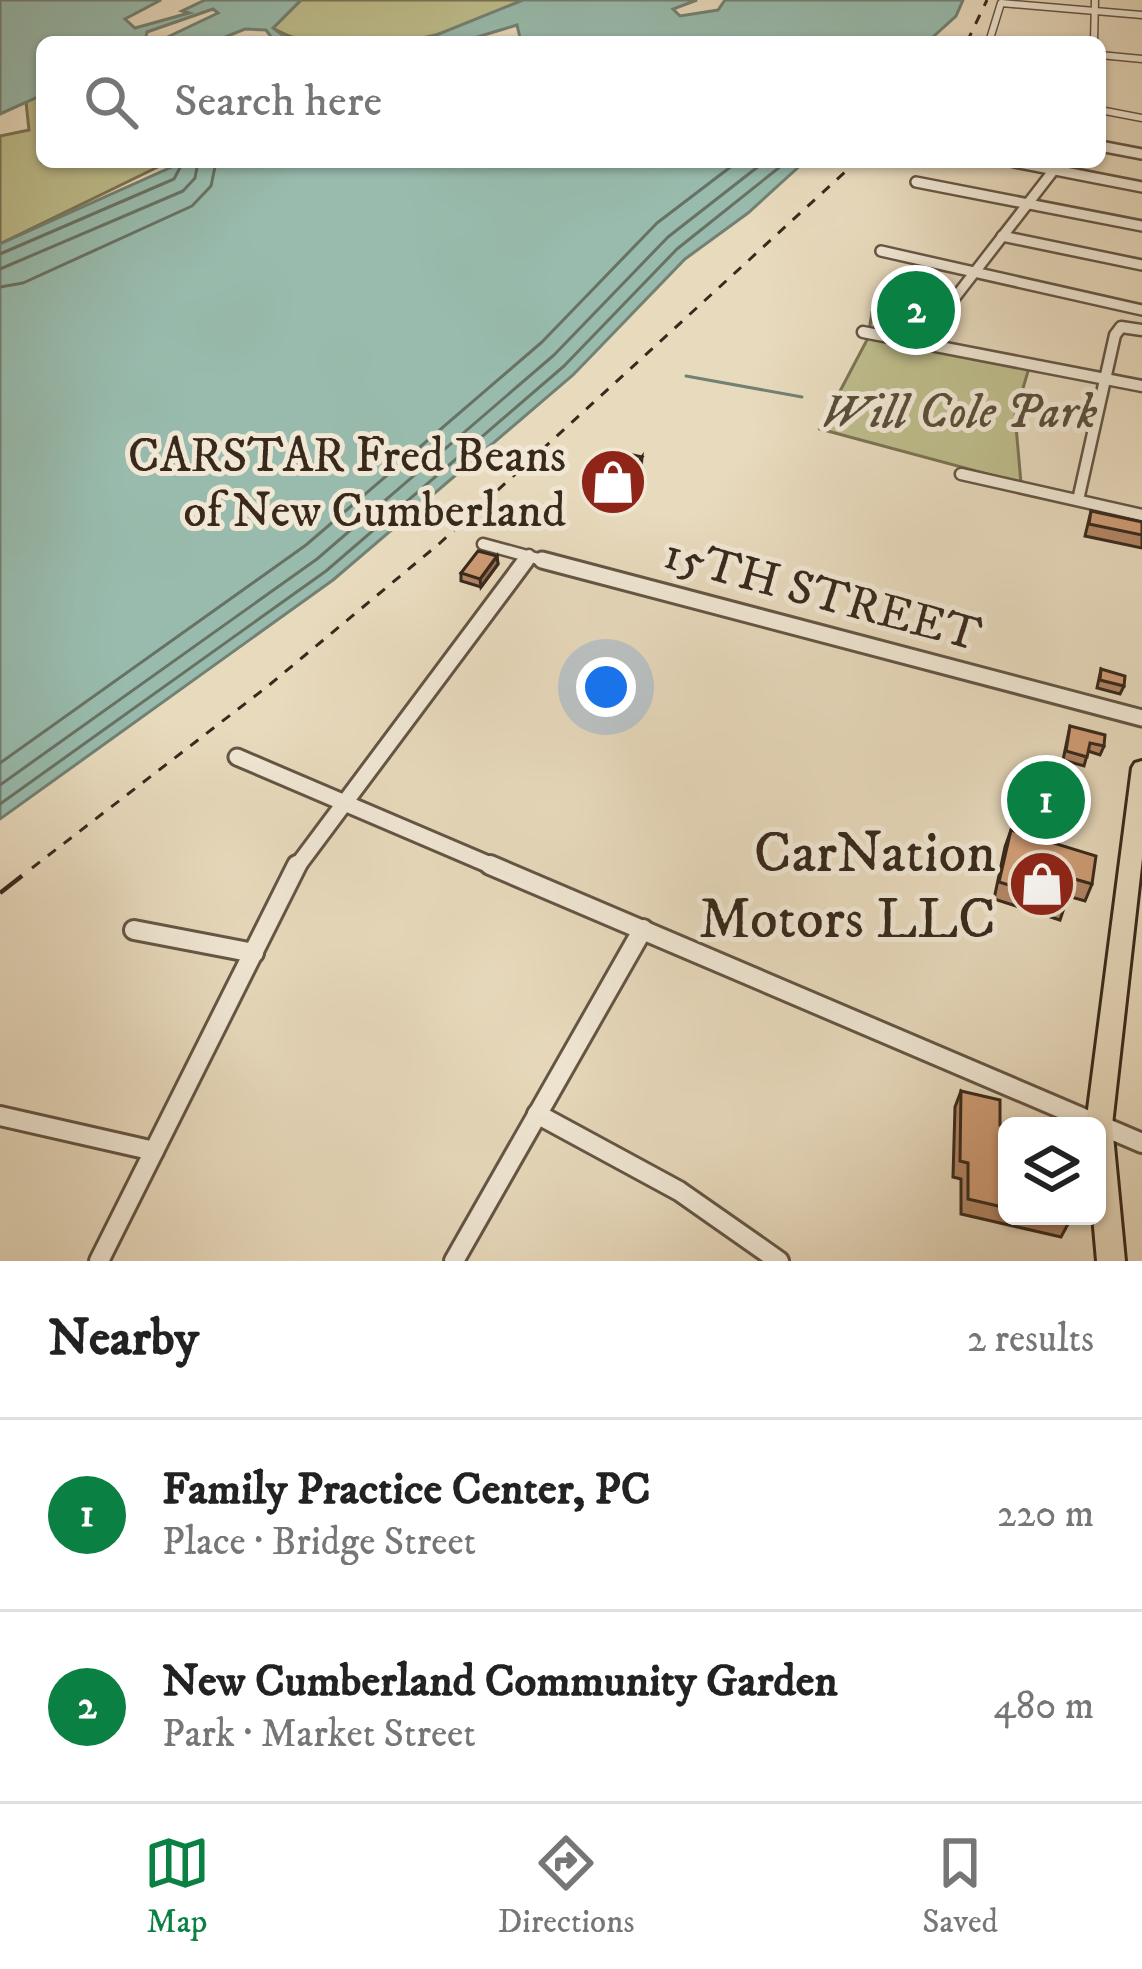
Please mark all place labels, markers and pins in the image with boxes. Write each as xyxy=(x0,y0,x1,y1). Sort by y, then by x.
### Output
pin: 2 xyxy=(877,265,955,355)
place label: CARSTAR Fred Beans of New Cumberland xyxy=(128,427,566,542)
shop icon: CARSTAR Fred Beans of New Cumberland xyxy=(578,447,648,517)
pin: 1 xyxy=(1007,755,1085,845)
place label: CarNation Motors LLC xyxy=(699,819,996,956)
shop icon: CarNation Motors LLC xyxy=(1007,849,1077,919)

